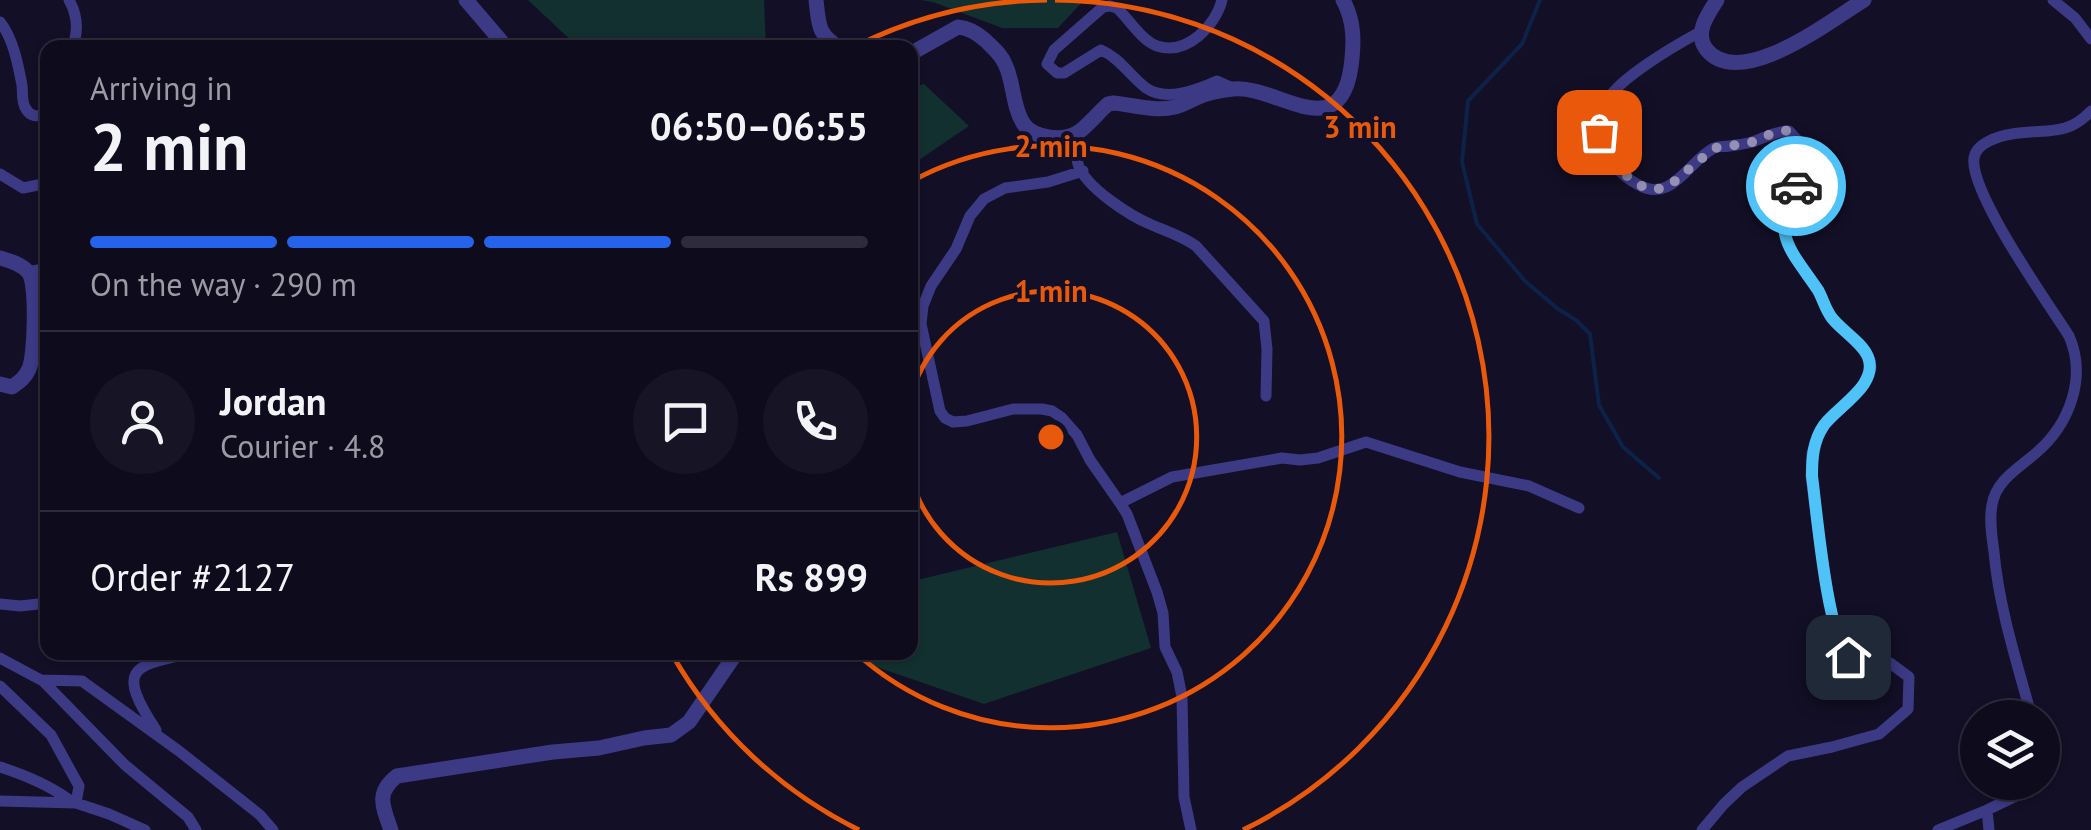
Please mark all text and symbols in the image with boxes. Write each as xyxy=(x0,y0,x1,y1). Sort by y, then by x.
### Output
text: Arriving in xyxy=(90,67,232,109)
pin xyxy=(1557,90,1642,175)
text: 06:50–06:55 xyxy=(650,101,868,150)
text: 2 min xyxy=(90,104,249,188)
icon: bag xyxy=(1572,105,1627,160)
text: 3 min xyxy=(1323,107,1397,146)
text: 2 min xyxy=(1014,126,1088,165)
courier xyxy=(1746,136,1846,236)
icon: car xyxy=(1769,159,1824,214)
text: On the way · 290 m xyxy=(90,263,357,305)
text: 1 min xyxy=(1014,271,1088,310)
button: person xyxy=(90,369,195,474)
button: chat xyxy=(633,369,738,474)
button: phone xyxy=(763,369,868,474)
text: Jordan xyxy=(220,376,326,425)
centre of rings xyxy=(1033,419,1069,455)
text: Courier · 4.8 xyxy=(220,425,386,467)
text: Order #2127 xyxy=(90,552,295,601)
text: Rs 899 xyxy=(755,552,868,601)
pin xyxy=(1806,615,1891,700)
icon: home xyxy=(1821,630,1876,685)
map controls xyxy=(1960,700,2060,800)
button: layers xyxy=(1960,700,2060,800)

